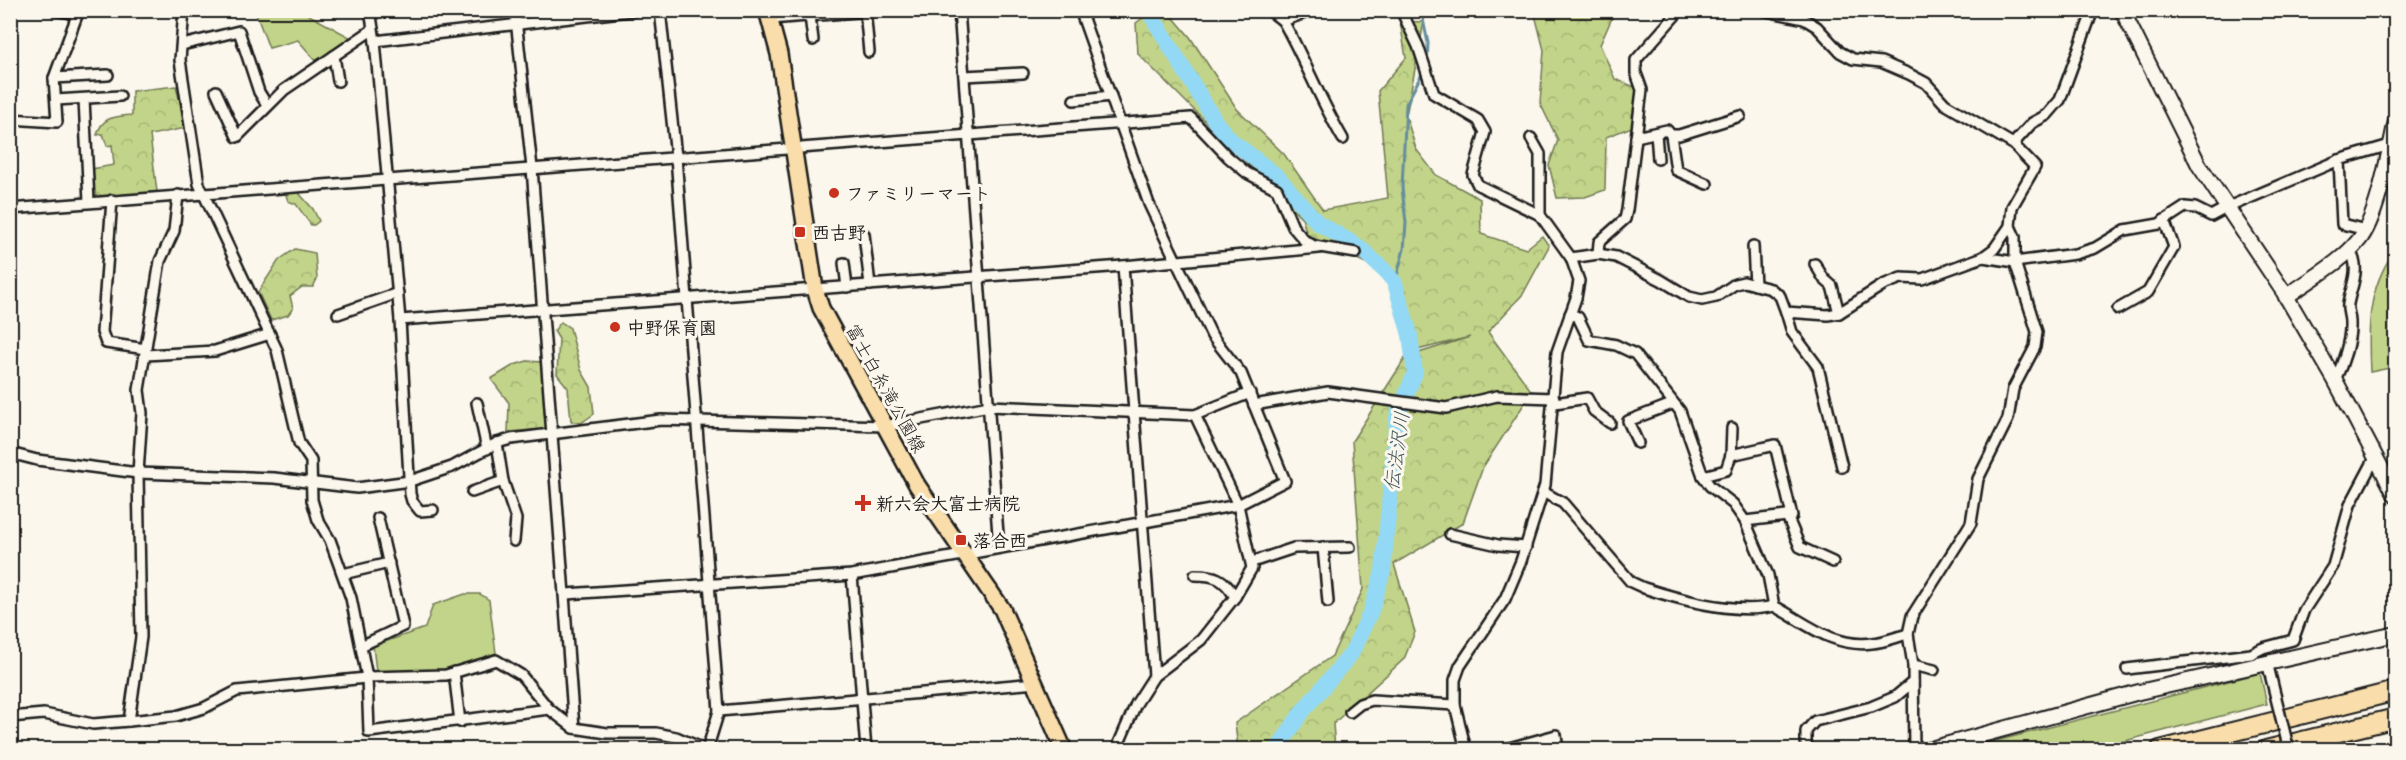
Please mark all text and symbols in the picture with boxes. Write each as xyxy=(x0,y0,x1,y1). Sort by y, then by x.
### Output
place label: ファミリーマート xyxy=(846,182,991,205)
marker: ファミリーマート xyxy=(827,186,841,200)
place label: 西古野 xyxy=(812,221,866,244)
marker: 西古野 xyxy=(793,225,807,239)
place label: 中野保育園 xyxy=(627,316,717,339)
street label: 富士白糸滝公園線 xyxy=(841,319,931,457)
marker: 中野保育園 xyxy=(608,320,622,334)
water label: 伝法沢川 xyxy=(1378,410,1414,492)
place label: 新六会大富士病院 xyxy=(876,492,1020,515)
marker: 新六会大富士病院 xyxy=(854,494,872,512)
place label: 落合西 xyxy=(973,529,1027,552)
marker: 落合西 xyxy=(954,533,968,547)

